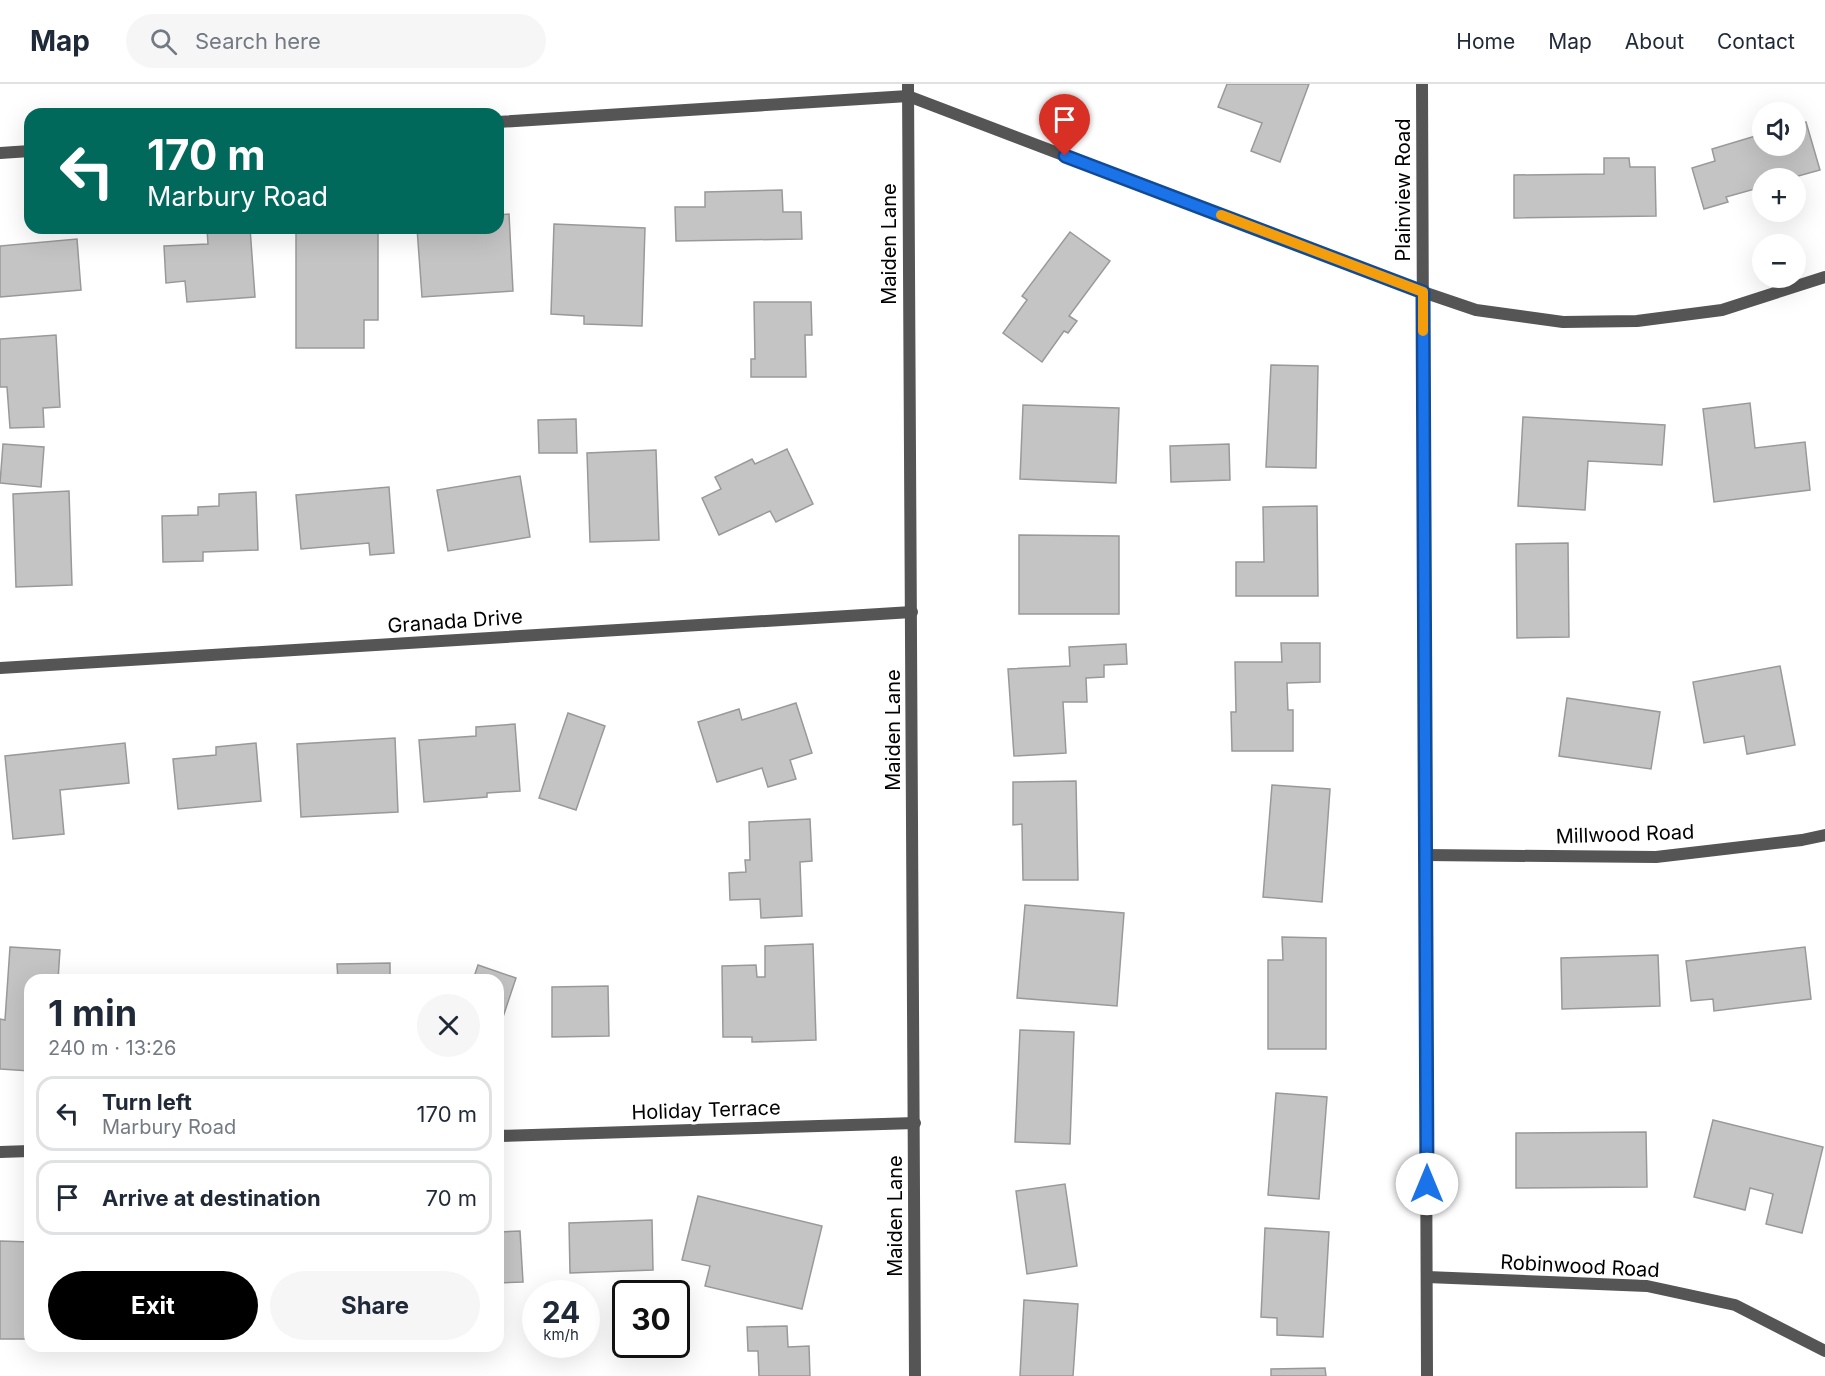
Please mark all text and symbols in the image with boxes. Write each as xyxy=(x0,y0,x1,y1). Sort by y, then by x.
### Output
search box xyxy=(126,14,546,68)
text: Map xyxy=(30,24,90,58)
icon: search xyxy=(147,25,180,58)
text: Search here xyxy=(195,28,321,54)
text: Home xyxy=(1456,29,1515,54)
text: Map xyxy=(1548,29,1592,54)
text: About xyxy=(1625,29,1684,54)
text: Contact xyxy=(1717,29,1795,54)
pin xyxy=(1039,94,1090,156)
map controls xyxy=(1752,102,1806,288)
button: sound xyxy=(1752,102,1806,156)
icon: arrive xyxy=(1048,103,1081,136)
street label: Plainview Road xyxy=(1391,119,1415,261)
text: 170 m xyxy=(147,129,265,180)
icon: left xyxy=(48,132,126,210)
button: + xyxy=(1752,168,1806,222)
text: Marbury Road xyxy=(147,180,328,213)
street label: Maiden Lane xyxy=(877,183,901,305)
button: − xyxy=(1752,234,1806,288)
street label: Granada Drive xyxy=(387,604,523,638)
street label: Maiden Lane xyxy=(881,669,905,791)
street label: Millwood Road xyxy=(1555,820,1695,848)
text: 1 min xyxy=(48,991,137,1035)
button: close xyxy=(417,994,480,1057)
text: 240 m · 13:26 xyxy=(48,1036,176,1060)
text: Turn left xyxy=(102,1089,192,1115)
street label: Holiday Terrace xyxy=(631,1095,781,1125)
icon: left xyxy=(51,1097,84,1130)
text: 170 m xyxy=(417,1101,477,1127)
text: Marbury Road xyxy=(102,1115,236,1139)
position arrow xyxy=(1395,1152,1459,1216)
street label: Maiden Lane xyxy=(883,1155,907,1277)
icon: arrive xyxy=(51,1181,84,1214)
text: Arrive at destination xyxy=(102,1185,321,1211)
text: 70 m xyxy=(426,1185,477,1211)
street label: Robinwood Road xyxy=(1500,1250,1660,1282)
button: Exit xyxy=(48,1271,258,1340)
button: Share xyxy=(270,1271,480,1340)
speed limit sign: 30 xyxy=(612,1280,690,1358)
text: 24 xyxy=(542,1294,580,1330)
text: km/h xyxy=(543,1325,579,1344)

